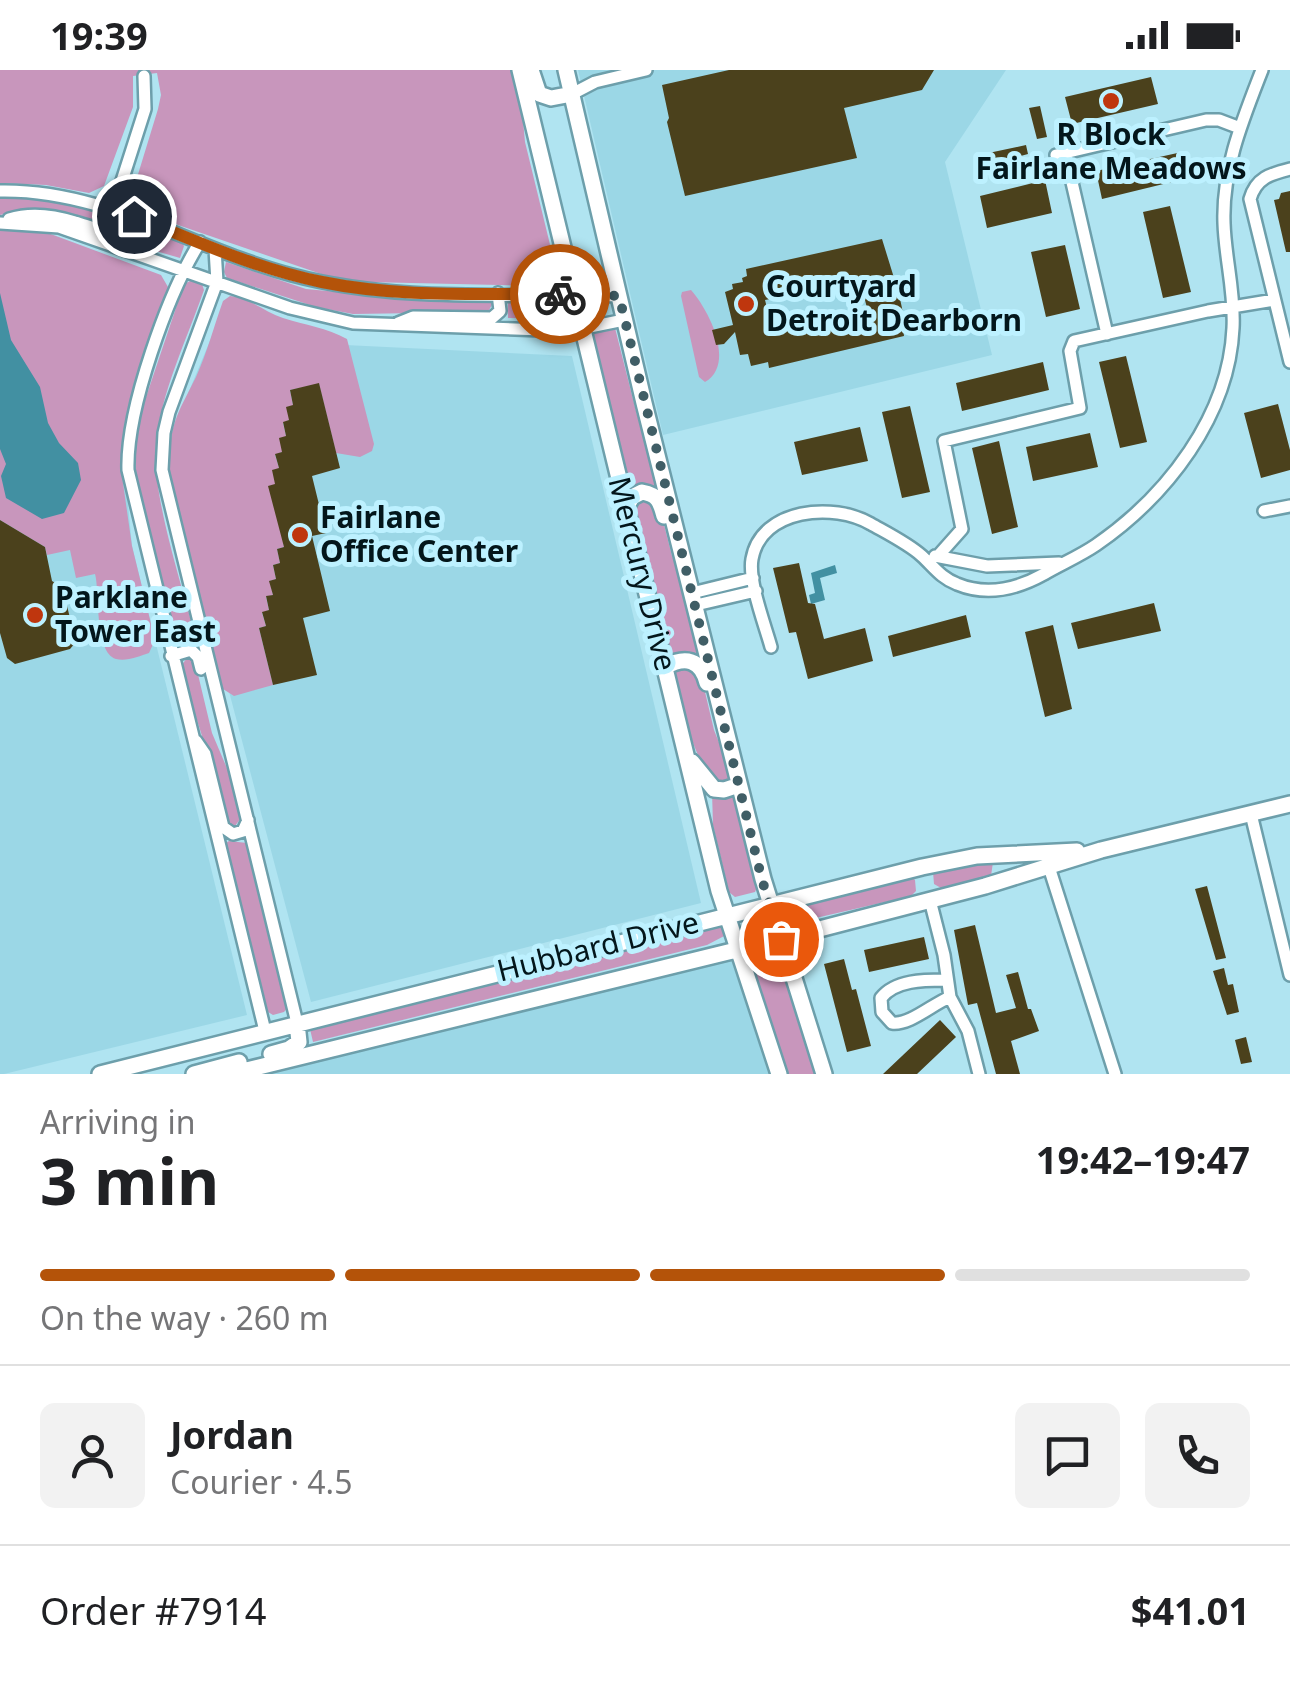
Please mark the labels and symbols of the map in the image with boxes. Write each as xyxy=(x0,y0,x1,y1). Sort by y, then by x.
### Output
marker: R Block Fairlane Meadows xyxy=(1100,90,1122,112)
place label: R Block Fairlane Meadows xyxy=(976,113,1246,188)
pin xyxy=(92,174,177,259)
courier xyxy=(510,244,610,344)
place label: Courtyard Detroit Dearborn xyxy=(766,265,1022,340)
marker: Courtyard Detroit Dearborn xyxy=(735,293,757,315)
street label: Mercury Drive xyxy=(600,472,687,675)
place label: Fairlane Office Center xyxy=(320,496,519,571)
marker: Fairlane Office Center xyxy=(289,524,311,546)
place label: Parklane Tower East xyxy=(55,576,216,651)
marker: Parklane Tower East xyxy=(24,604,46,626)
pin xyxy=(739,897,824,982)
street label: Hubbard Drive xyxy=(492,901,703,990)

